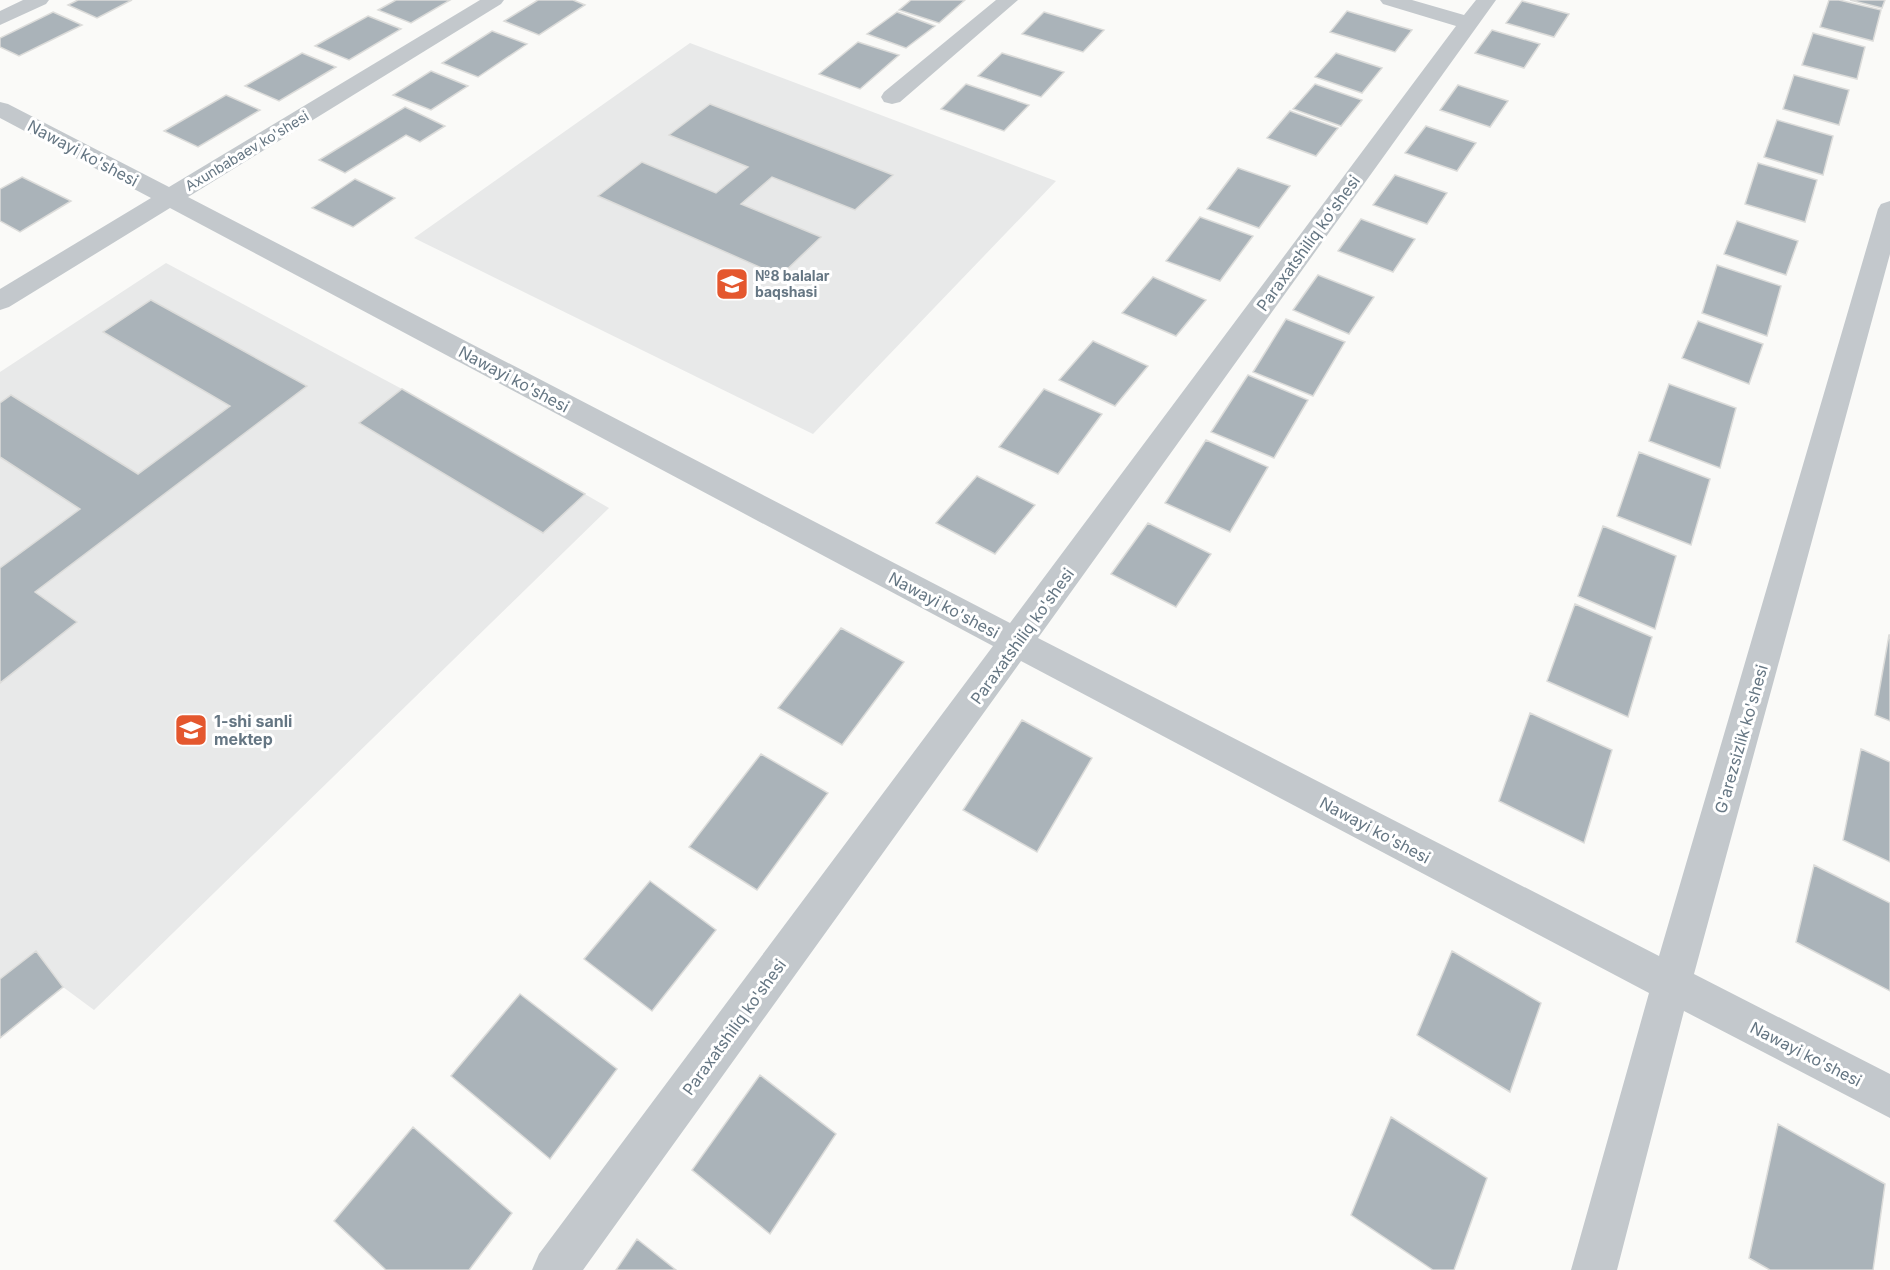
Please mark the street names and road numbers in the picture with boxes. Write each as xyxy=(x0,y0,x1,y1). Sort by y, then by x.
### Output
street label: Axunbabaev ko'shesi xyxy=(182,107,312,194)
street label: Nawayi ko'shesi xyxy=(24,115,142,191)
street label: Paraxatshiliq ko'shesi xyxy=(1252,171,1364,315)
street label: Nawayi ko'shesi xyxy=(455,341,573,417)
street label: Paraxatshiliq ko'shesi xyxy=(966,564,1078,708)
street label: Nawayi ko'shesi xyxy=(885,567,1003,643)
street label: G'arezsizlik ko'shesi xyxy=(1710,662,1772,816)
street label: Nawayi ko'shesi xyxy=(1316,792,1434,868)
street label: Paraxatshiliq ko'shesi xyxy=(678,955,790,1099)
street label: Nawayi ko'shesi xyxy=(1747,1017,1865,1091)

